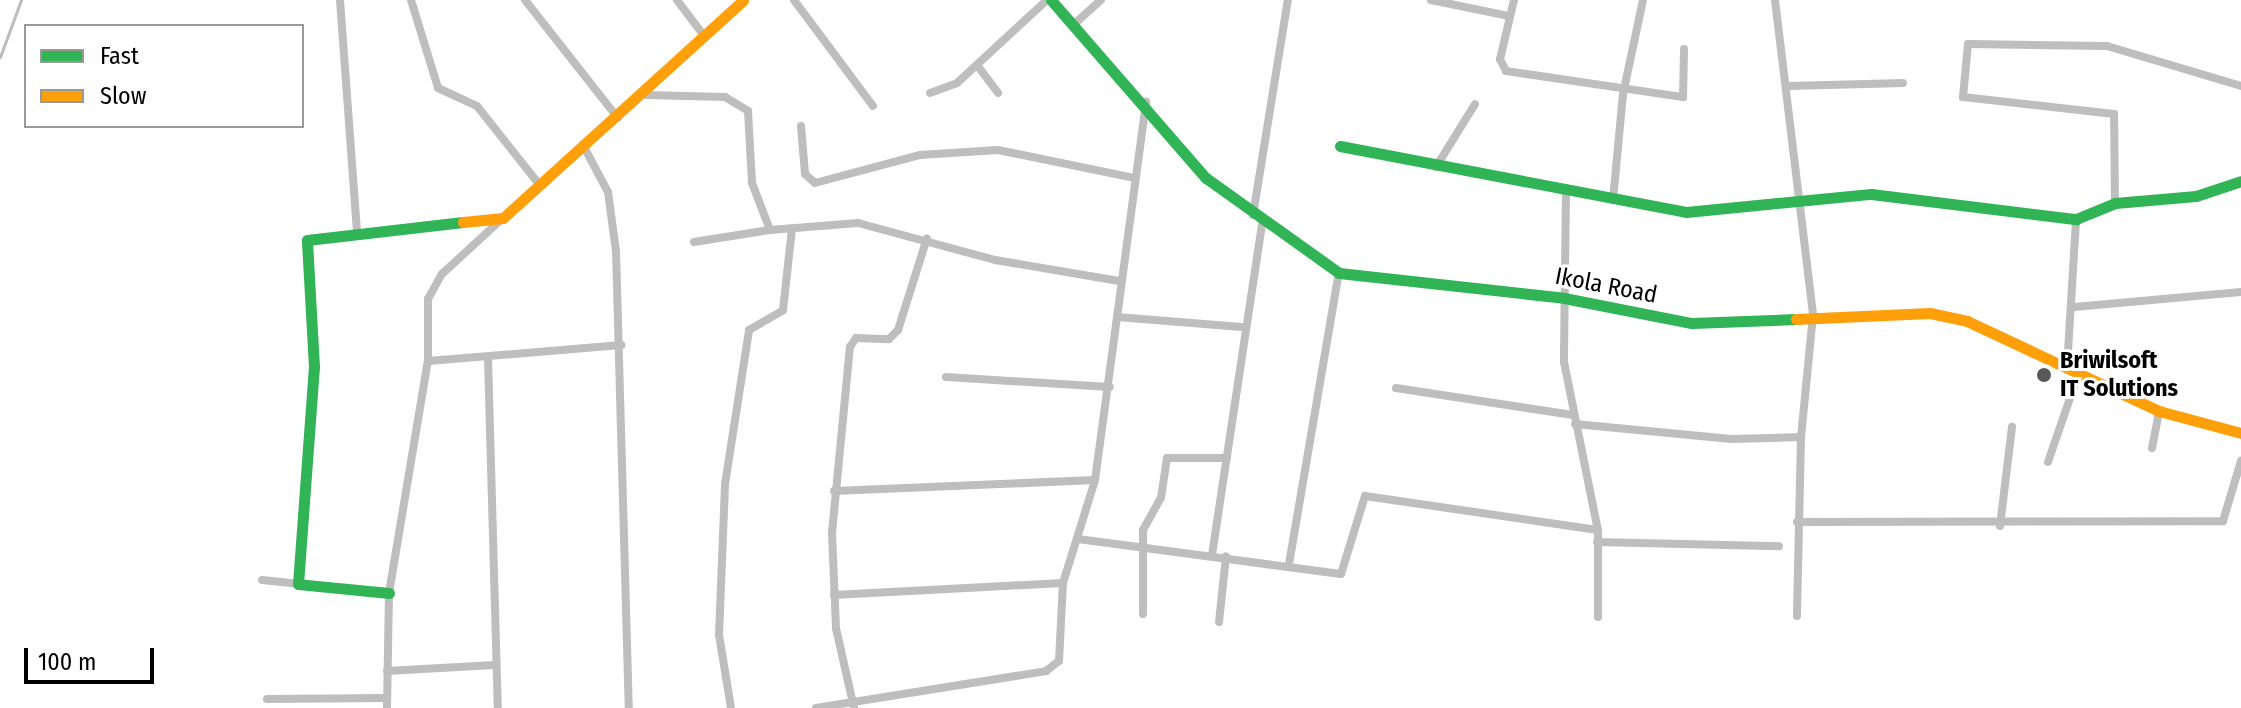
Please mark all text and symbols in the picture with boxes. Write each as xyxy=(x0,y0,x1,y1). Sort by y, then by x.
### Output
legend xyxy=(24,24,304,128)
text: Fast xyxy=(100,42,139,70)
text: Slow xyxy=(100,82,146,110)
street label: Ikola Road xyxy=(1553,262,1659,310)
place label: Briwilsoft IT Solutions xyxy=(2060,347,2178,403)
marker: Briwilsoft IT Solutions xyxy=(2035,366,2053,384)
scale bar xyxy=(28,632,158,682)
text: 100 m xyxy=(38,648,96,676)

